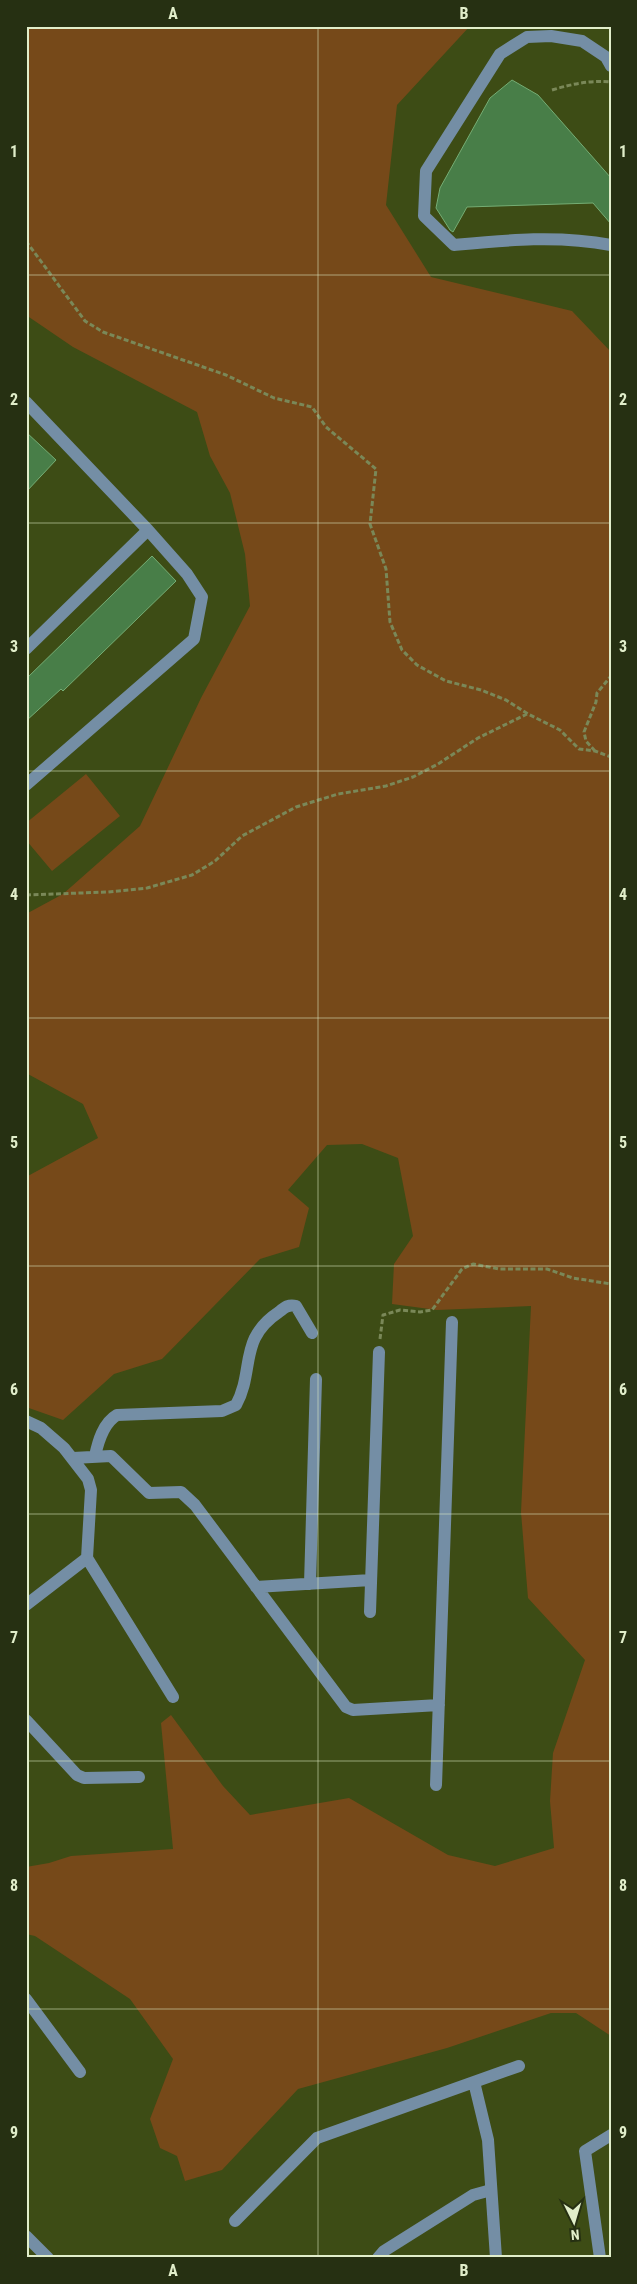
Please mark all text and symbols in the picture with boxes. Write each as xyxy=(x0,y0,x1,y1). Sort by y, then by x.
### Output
text: A xyxy=(168,4,178,23)
text: B xyxy=(460,4,469,23)
text: 1 xyxy=(10,142,18,161)
text: 1 xyxy=(619,142,627,161)
text: 2 xyxy=(10,390,18,409)
text: 2 xyxy=(619,390,627,409)
text: 3 xyxy=(10,637,18,656)
text: 3 xyxy=(619,637,627,656)
text: 4 xyxy=(10,885,18,904)
text: 4 xyxy=(619,885,627,904)
text: 5 xyxy=(10,1133,18,1152)
text: 5 xyxy=(619,1133,627,1152)
text: 6 xyxy=(10,1380,18,1399)
text: 6 xyxy=(619,1380,627,1399)
text: 7 xyxy=(10,1628,18,1647)
text: 7 xyxy=(619,1628,627,1647)
text: 8 xyxy=(10,1876,18,1895)
text: 8 xyxy=(619,1876,627,1895)
text: 9 xyxy=(10,2123,18,2142)
text: 9 xyxy=(619,2123,627,2142)
north arrow xyxy=(550,2196,600,2246)
text: N xyxy=(570,2227,580,2243)
text: A xyxy=(168,2261,178,2280)
text: B xyxy=(460,2261,469,2280)

